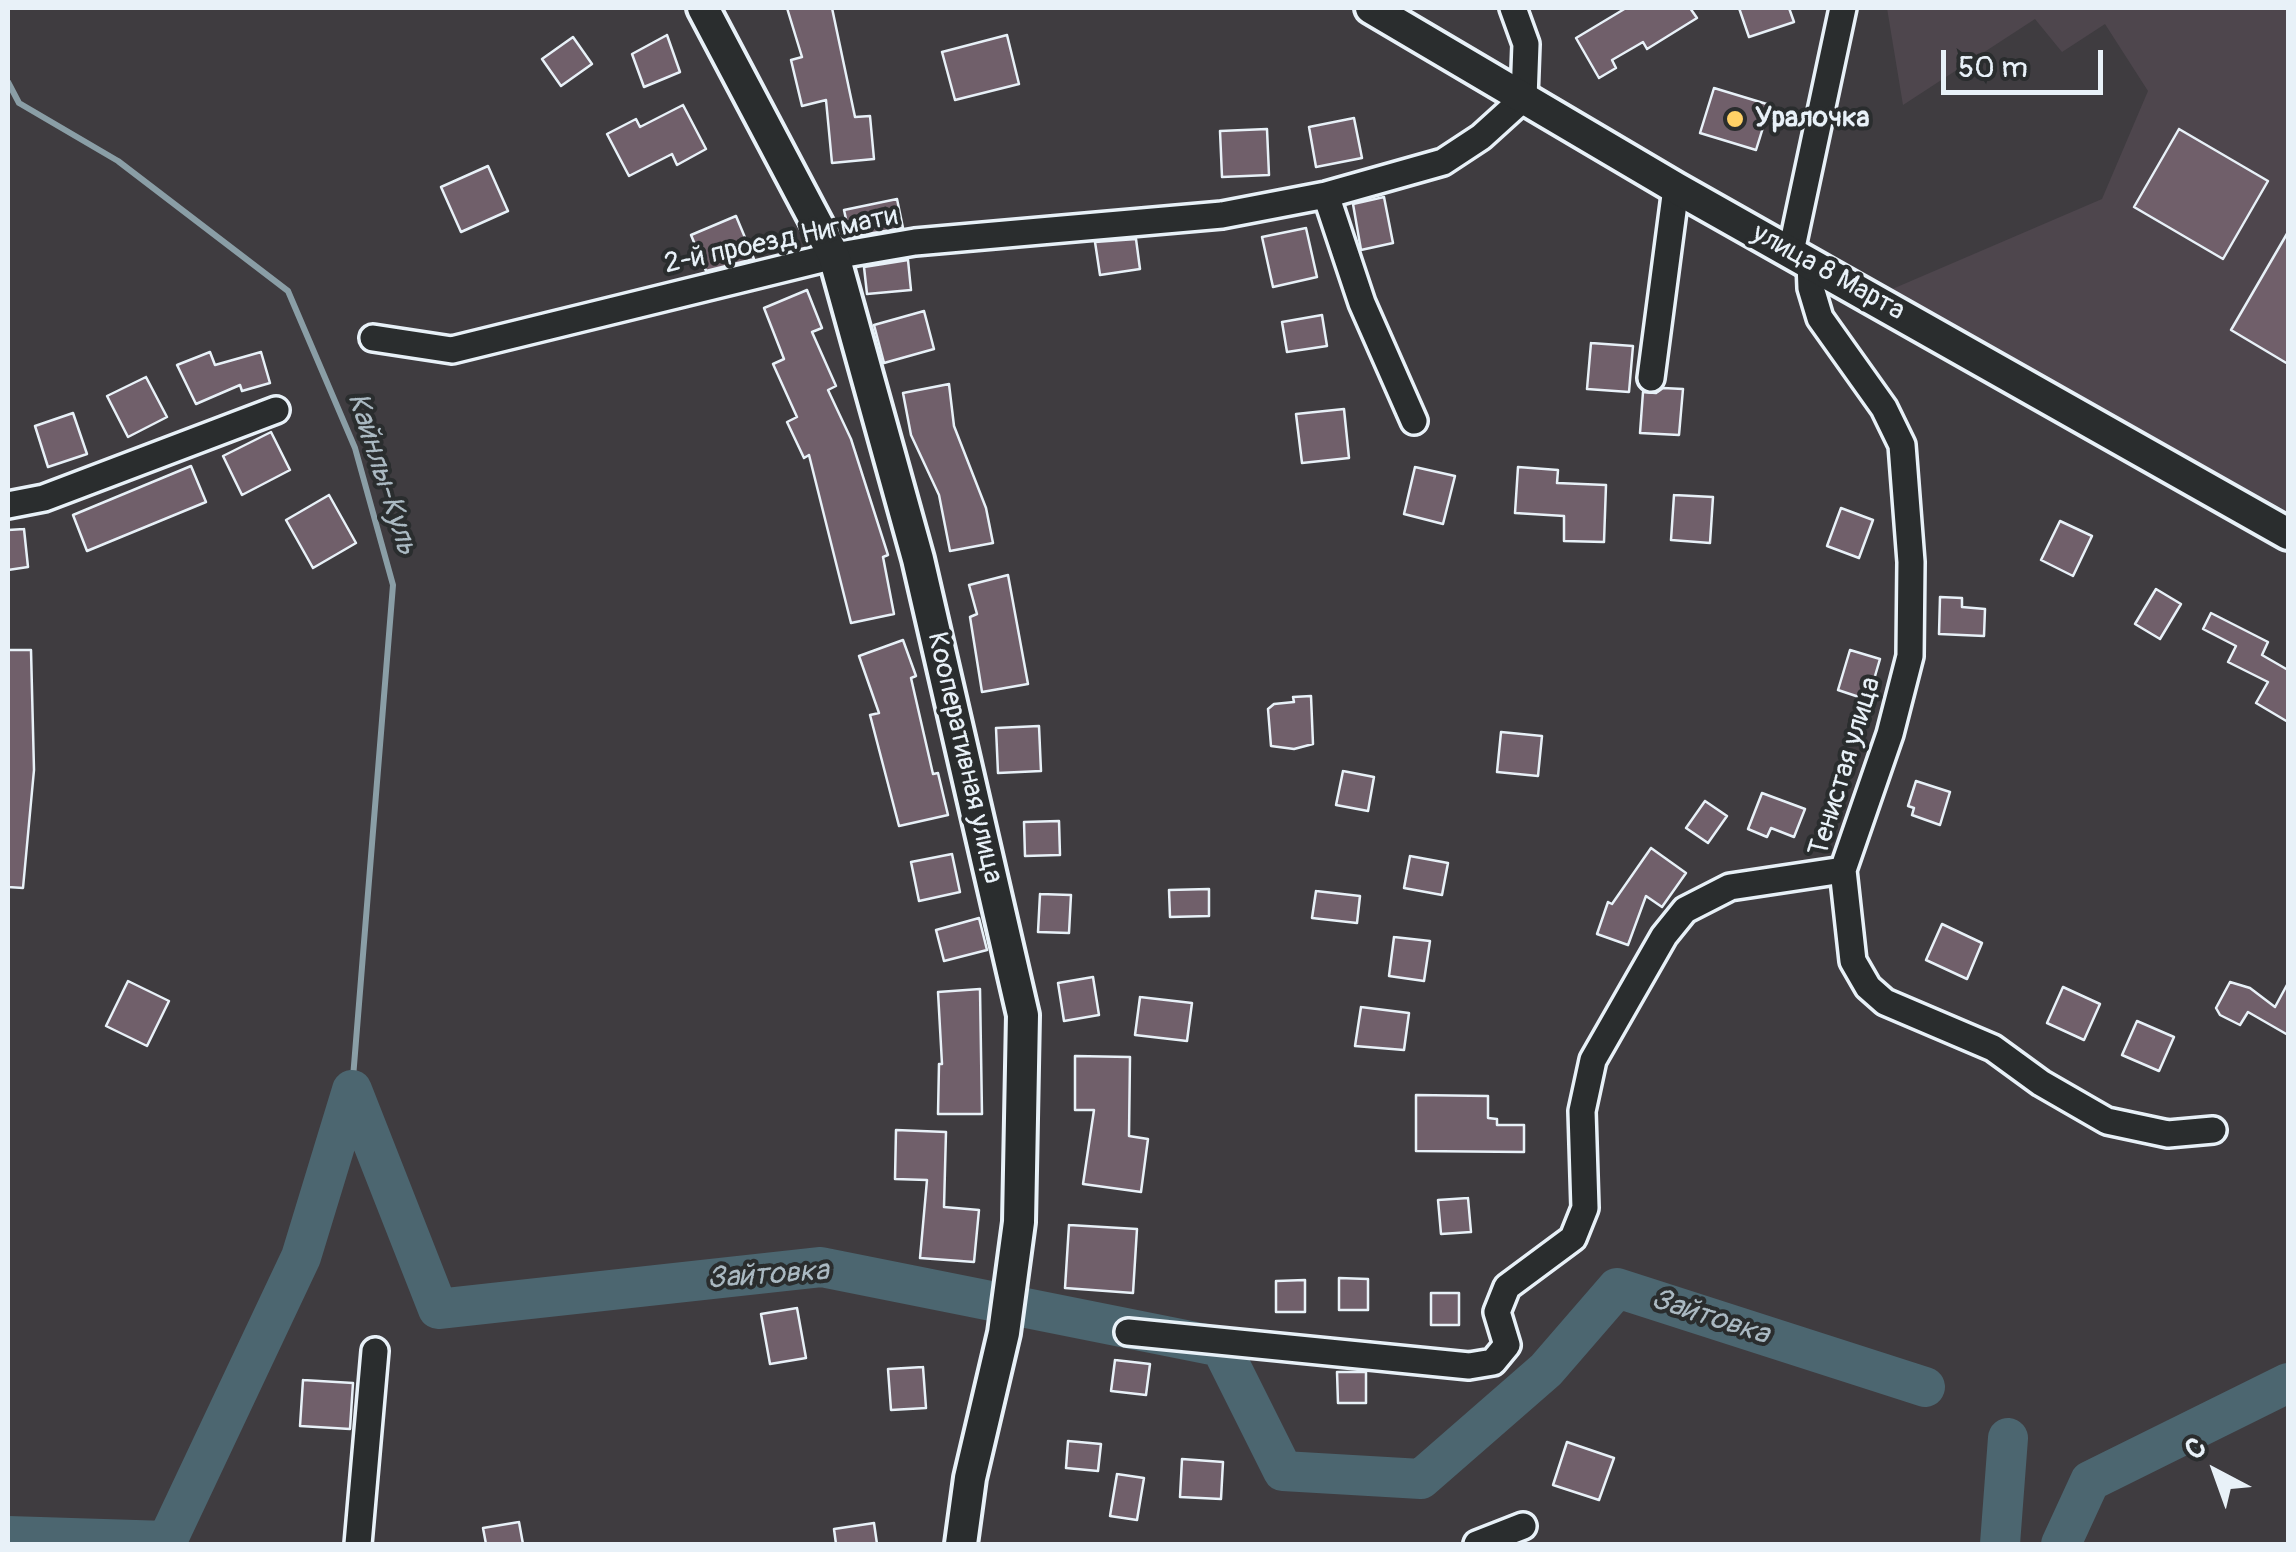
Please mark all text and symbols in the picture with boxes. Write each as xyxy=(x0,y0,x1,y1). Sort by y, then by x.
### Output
scale bar xyxy=(1946,30,2108,92)
text: 50 m xyxy=(1958,49,2028,86)
place label: Уралочка xyxy=(1755,102,1869,136)
marker: Уралочка xyxy=(1724,108,1746,130)
street label: 2-й проезд Нигмати xyxy=(661,200,901,282)
street label: улица 8 Марта xyxy=(1746,217,1910,329)
water label: Кайнлы-Куль xyxy=(338,389,424,559)
street label: Кооперативная улица xyxy=(919,629,1009,887)
street label: Тенистая улица xyxy=(1803,673,1889,861)
water label: Зайтовка xyxy=(706,1254,830,1298)
water label: Зайтовка xyxy=(1647,1282,1773,1354)
north arrow xyxy=(2166,1422,2266,1522)
text: С xyxy=(2178,1430,2214,1468)

